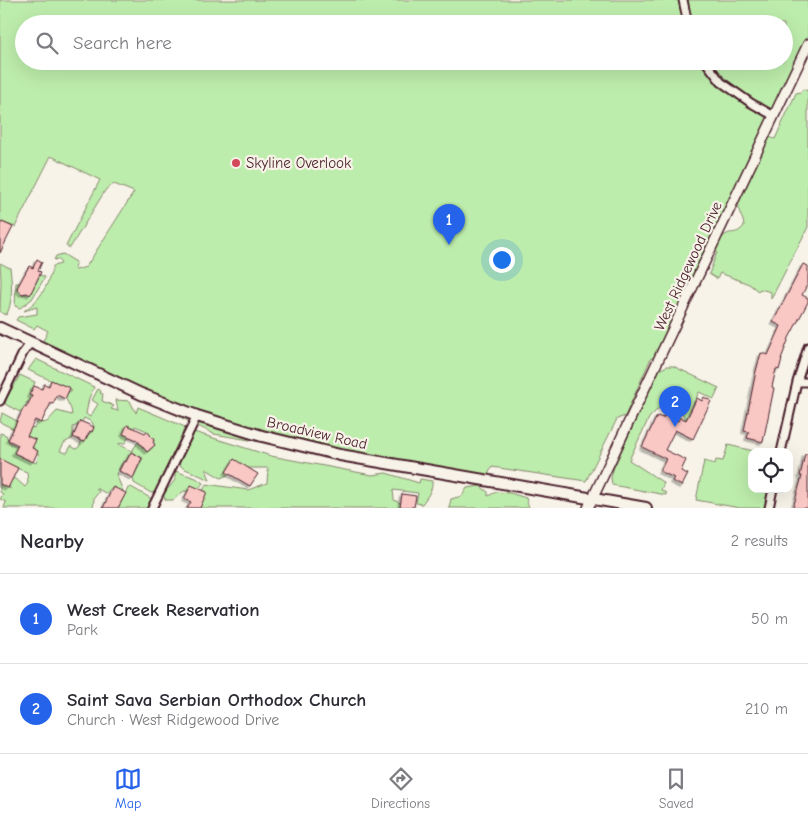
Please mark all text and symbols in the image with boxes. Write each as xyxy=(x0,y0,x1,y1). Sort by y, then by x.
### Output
search box xyxy=(15,15,793,70)
icon: search xyxy=(33,29,61,57)
text: Search here xyxy=(73,32,172,54)
place label: Skyline Overlook xyxy=(246,154,352,172)
marker: Skyline Overlook xyxy=(230,157,242,169)
street label: West Ridgewood Drive xyxy=(650,198,726,334)
pin: 1 xyxy=(433,204,465,245)
your location xyxy=(489,247,515,273)
pin: 2 xyxy=(659,386,691,427)
street label: Broadview Road xyxy=(265,413,369,453)
map controls xyxy=(748,448,793,493)
button: locate xyxy=(748,448,793,493)
text: Nearby xyxy=(20,529,84,553)
text: 2 results xyxy=(731,532,788,550)
text: West Creek Reservation xyxy=(67,599,260,621)
text: 1 xyxy=(33,610,39,628)
text: 50 m xyxy=(751,610,788,628)
text: Park xyxy=(67,621,98,639)
text: Saint Sava Serbian Orthodox Church xyxy=(67,689,366,711)
text: 2 xyxy=(32,700,40,718)
text: 210 m xyxy=(745,700,788,718)
text: Church · West Ridgewood Drive xyxy=(67,711,279,729)
tab: Map xyxy=(114,765,142,812)
tab: Directions xyxy=(371,765,430,812)
tab: Saved xyxy=(659,765,694,812)

